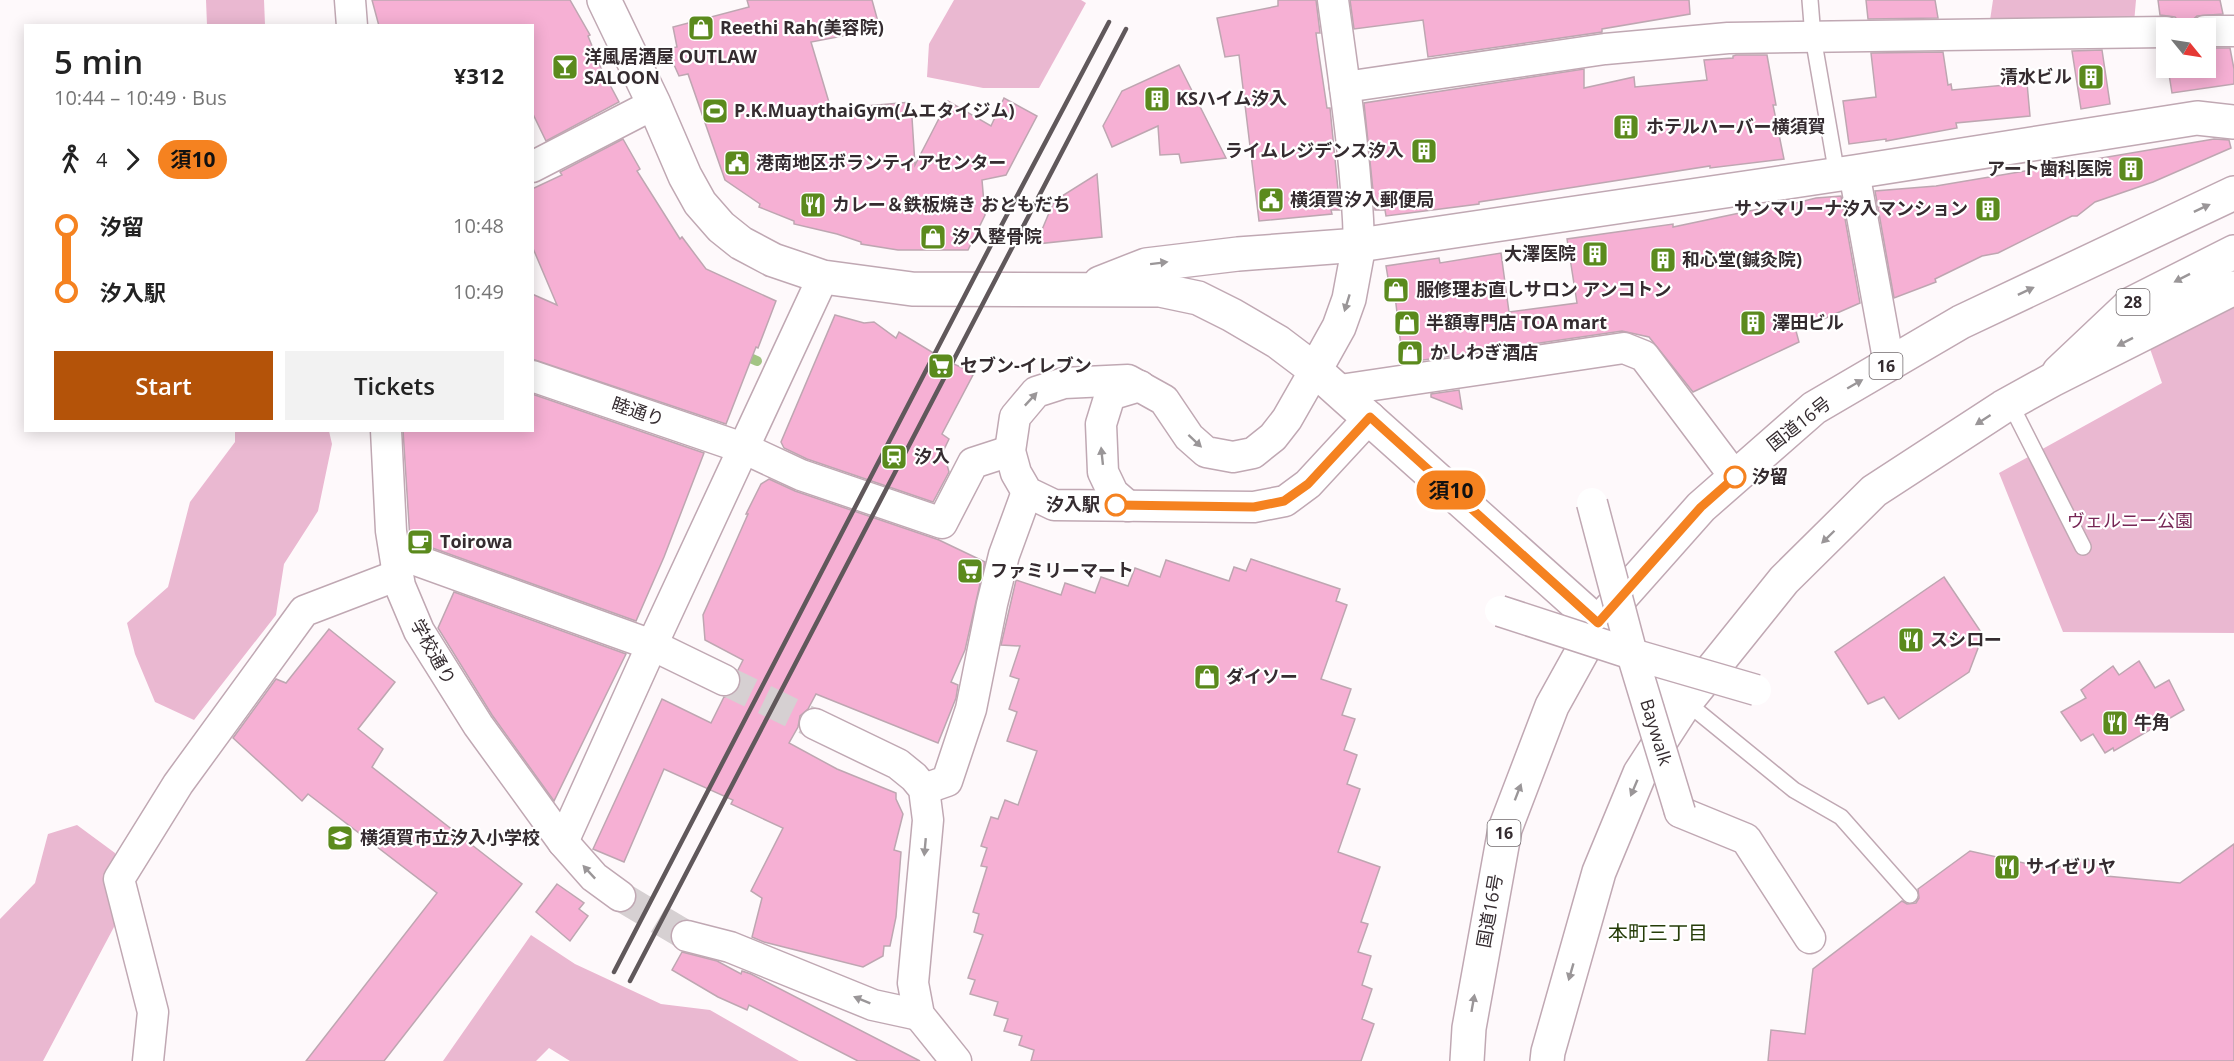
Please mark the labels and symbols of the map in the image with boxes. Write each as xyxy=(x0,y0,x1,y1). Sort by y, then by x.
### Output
shop icon: Reethi Rah(美容院) xyxy=(686,13,716,43)
place label: Reethi Rah(美容院) xyxy=(720,15,884,39)
north arrow xyxy=(2156,18,2216,78)
place label: 洋風居酒屋 OUTLAW SALOON xyxy=(584,44,758,89)
bar icon: 洋風居酒屋 OUTLAW SALOON xyxy=(550,52,580,82)
building icon: 清水ビル xyxy=(2076,62,2106,92)
place label: 清水ビル xyxy=(2000,64,2072,88)
building icon: KSハイム汐入 xyxy=(1142,84,1172,114)
place label: KSハイム汐入 xyxy=(1176,86,1287,110)
sports icon: P.K.MuaythaiGym(ムエタイジム) xyxy=(700,96,730,126)
place label: P.K.MuaythaiGym(ムエタイジム) xyxy=(734,98,1015,122)
building icon: ホテルハーバー横須賀 xyxy=(1611,112,1641,142)
place label: ホテルハーバー横須賀 xyxy=(1646,114,1826,138)
building icon: ライムレジデンス汐入 xyxy=(1409,136,1439,166)
place label: ライムレジデンス汐入 xyxy=(1225,138,1404,162)
public building icon: 港南地区ボランティアセンター xyxy=(722,148,752,178)
place label: 港南地区ボランティアセンター xyxy=(756,150,1007,174)
building icon: アート歯科医院 xyxy=(2116,154,2146,184)
place label: アート歯科医院 xyxy=(1987,156,2112,180)
public building icon: 横須賀汐入郵便局 xyxy=(1256,185,1286,215)
place label: 横須賀汐入郵便局 xyxy=(1290,187,1434,211)
restaurant icon: カレー＆鉄板焼き おともだち xyxy=(798,190,828,220)
place label: カレー＆鉄板焼き おともだち xyxy=(832,192,1071,216)
building icon: サンマリーナ汐入マンション xyxy=(1973,194,2003,224)
place label: サンマリーナ汐入マンション xyxy=(1734,196,1968,220)
one-way arrow xyxy=(2194,203,2211,212)
shop icon: 汐入整骨院 xyxy=(918,222,948,252)
place label: 汐入整骨院 xyxy=(952,224,1042,248)
building icon: 大澤医院 xyxy=(1580,239,1610,269)
place label: 大澤医院 xyxy=(1504,241,1576,265)
building icon: 和心堂(鍼灸院) xyxy=(1648,245,1678,275)
place label: 和心堂(鍼灸院) xyxy=(1682,247,1802,271)
one-way arrow xyxy=(1150,259,1169,268)
one-way arrow xyxy=(2173,274,2190,283)
shop icon: 服修理お直しサロン アンコトン xyxy=(1381,275,1411,305)
place label: 服修理お直しサロン アンコトン xyxy=(1416,277,1672,301)
one-way arrow xyxy=(2017,287,2034,296)
road number: 28 xyxy=(2116,289,2150,315)
one-way arrow xyxy=(1342,294,1351,312)
shop icon: 半額専門店 TOA mart xyxy=(1392,308,1422,338)
building icon: 澤田ビル xyxy=(1738,308,1768,338)
place label: 半額専門店 TOA mart xyxy=(1426,310,1607,334)
place label: 澤田ビル xyxy=(1772,310,1844,334)
one-way arrow xyxy=(2117,337,2134,347)
shop icon: かしわぎ酒店 xyxy=(1395,338,1425,368)
place label: かしわぎ酒店 xyxy=(1430,340,1538,364)
supermarket icon: セブン-イレブン xyxy=(926,351,956,381)
place label: セブン-イレブン xyxy=(960,353,1092,377)
road number: 16 xyxy=(1870,353,1902,379)
one-way arrow xyxy=(1847,379,1863,390)
street label: 睦通り xyxy=(609,391,668,431)
street label: 国道16号 xyxy=(1762,391,1835,456)
one-way arrow xyxy=(1024,392,1037,407)
one-way arrow xyxy=(1975,414,1991,425)
one-way arrow xyxy=(1187,434,1202,447)
station icon: 汐入 xyxy=(879,442,909,472)
place label: 汐入 xyxy=(914,444,950,468)
one-way arrow xyxy=(1097,447,1107,466)
place label: 汐留 xyxy=(1752,464,1788,488)
marker: 汐留 xyxy=(1724,466,1746,488)
line badge: 須10 xyxy=(1416,470,1486,510)
place label: 汐入駅 xyxy=(1046,492,1100,516)
marker: 汐入駅 xyxy=(1105,494,1127,516)
park label: ヴェルニー公園 xyxy=(2067,508,2193,532)
cafe icon: Toirowa xyxy=(405,527,435,557)
place label: Toirowa xyxy=(440,529,513,553)
one-way arrow xyxy=(1821,529,1835,543)
supermarket icon: ファミリーマート xyxy=(955,556,985,586)
place label: ファミリーマート xyxy=(990,558,1134,582)
street label: 学校通り xyxy=(406,614,462,689)
restaurant icon: スシロー xyxy=(1896,625,1926,655)
place label: スシロー xyxy=(1930,627,2002,651)
shop icon: ダイソー xyxy=(1192,662,1222,692)
place label: ダイソー xyxy=(1226,664,1298,688)
street label: Baywalk xyxy=(1635,696,1678,769)
restaurant icon: 牛角 xyxy=(2100,708,2130,738)
place label: 牛角 xyxy=(2134,710,2170,734)
one-way arrow xyxy=(1629,779,1639,797)
one-way arrow xyxy=(1514,783,1524,801)
road number: 16 xyxy=(1488,820,1520,846)
school or university icon: 横須賀市立汐入小学校 xyxy=(325,823,355,853)
place label: 横須賀市立汐入小学校 xyxy=(360,825,540,849)
one-way arrow xyxy=(920,838,930,857)
restaurant icon: サイゼリヤ xyxy=(1992,852,2022,882)
place label: サイゼリヤ xyxy=(2026,854,2116,878)
one-way arrow xyxy=(583,865,597,879)
street label: 国道16号 xyxy=(1471,872,1507,950)
district label: 本町三丁目 xyxy=(1608,919,1708,946)
one-way arrow xyxy=(1566,963,1575,981)
one-way arrow xyxy=(1469,993,1478,1012)
one-way arrow xyxy=(853,995,871,1004)

